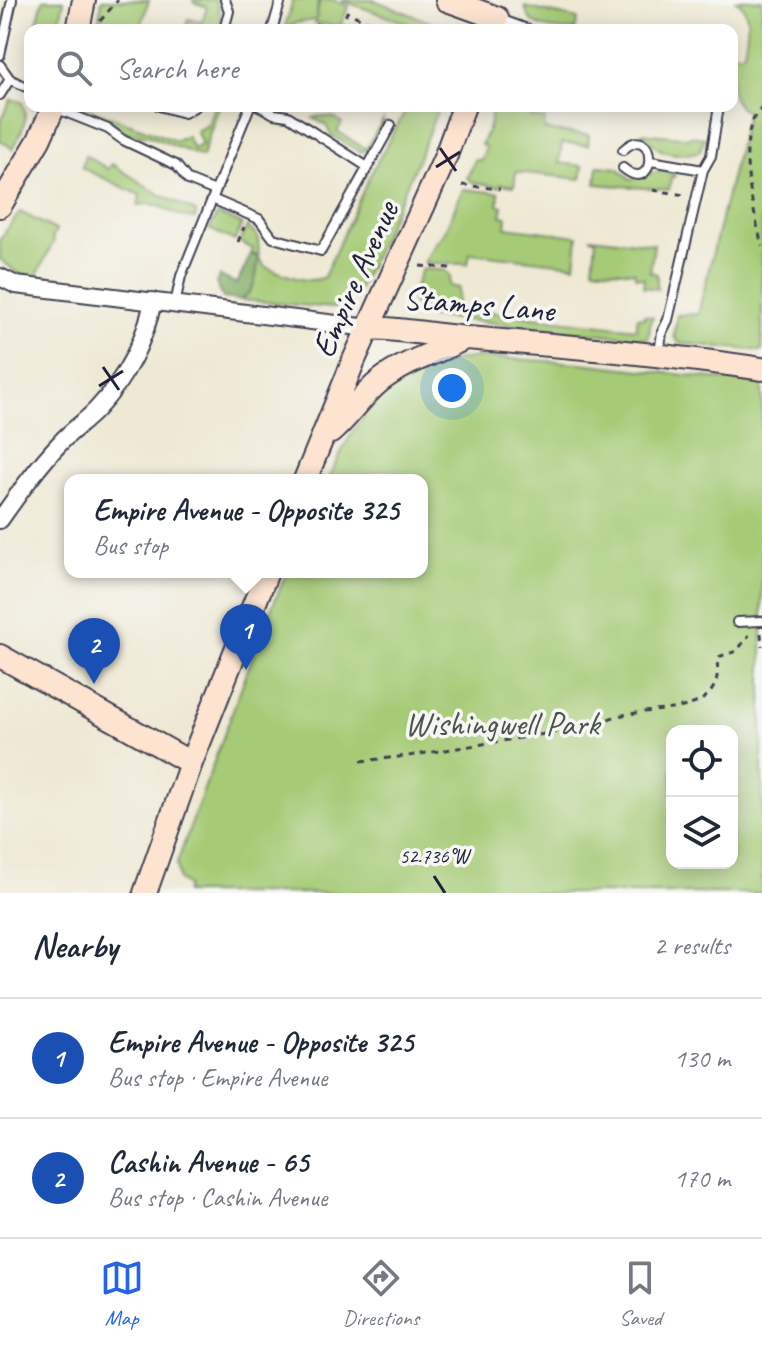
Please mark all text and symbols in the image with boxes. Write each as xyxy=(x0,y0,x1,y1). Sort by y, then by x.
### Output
search box xyxy=(24,24,738,112)
icon: search xyxy=(52,46,96,90)
text: Search here xyxy=(116,49,238,87)
street label: Empire Avenue xyxy=(301,193,409,364)
street label: Stamps Lane xyxy=(402,275,558,332)
your location xyxy=(432,368,472,408)
popup xyxy=(64,474,428,578)
text: Empire Avenue - Opposite 325 xyxy=(93,491,399,529)
text: Bus stop xyxy=(93,529,168,562)
pin: 1 xyxy=(220,604,272,670)
pin: 2 xyxy=(68,618,120,684)
park label: Wishingwell Park xyxy=(405,702,602,745)
map controls xyxy=(666,725,738,869)
button: locate xyxy=(666,725,738,797)
button: layers xyxy=(666,797,738,869)
text: 52.736°W xyxy=(399,844,472,869)
text: Nearby xyxy=(32,924,118,967)
text: 2 results xyxy=(654,929,730,962)
text: Empire Avenue - Opposite 325 xyxy=(108,1023,413,1061)
text: 1 xyxy=(52,1042,64,1075)
text: 130 m xyxy=(674,1042,730,1075)
text: Bus stop · Empire Avenue xyxy=(108,1061,327,1094)
text: Cashin Avenue - 65 xyxy=(108,1143,308,1181)
text: 2 xyxy=(52,1162,64,1195)
text: 170 m xyxy=(674,1162,730,1195)
text: Bus stop · Cashin Avenue xyxy=(108,1181,327,1214)
tab: Map xyxy=(100,1256,144,1332)
tab: Directions xyxy=(343,1256,419,1332)
tab: Saved xyxy=(618,1256,662,1332)

